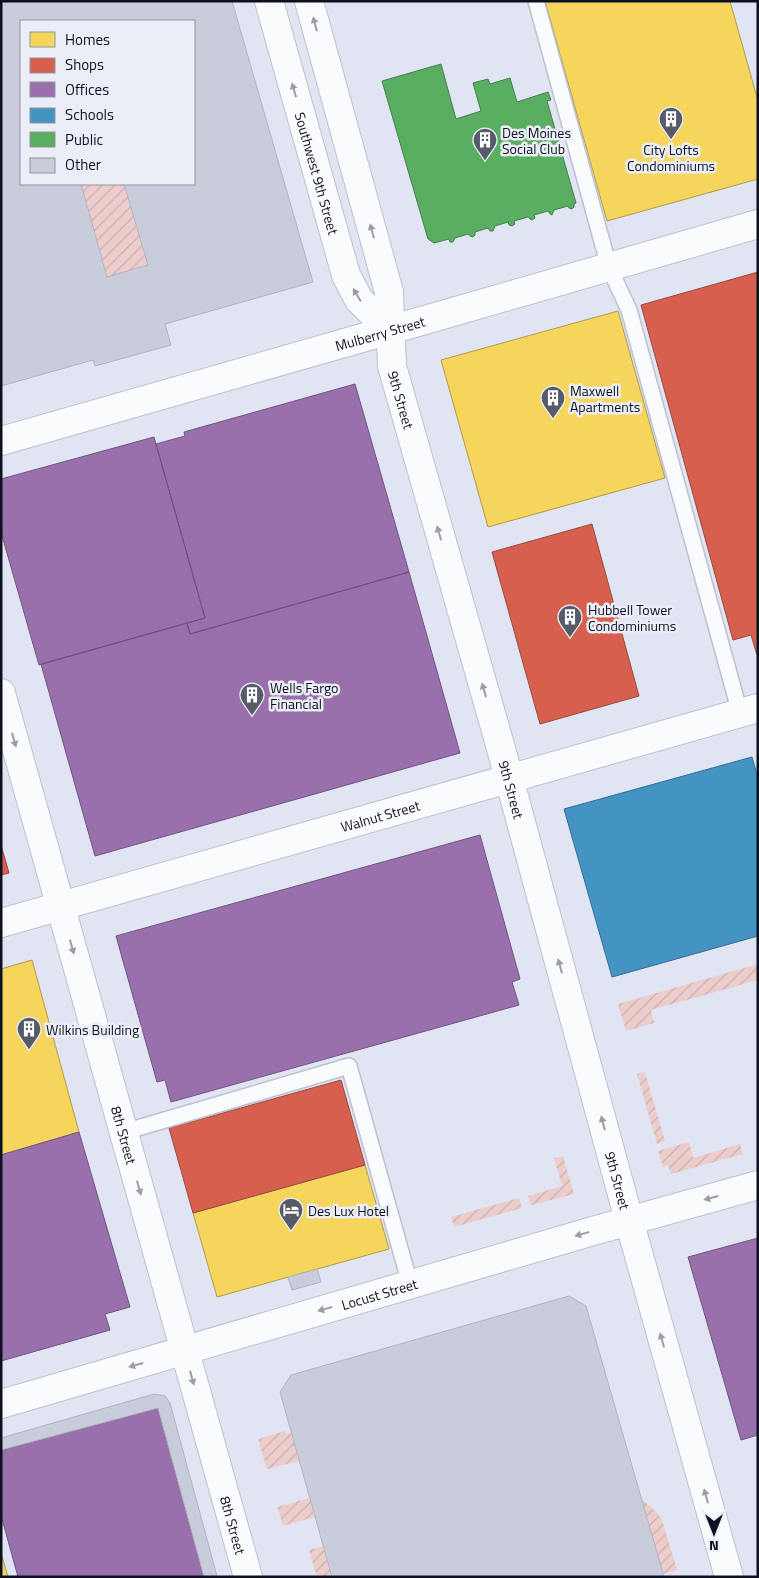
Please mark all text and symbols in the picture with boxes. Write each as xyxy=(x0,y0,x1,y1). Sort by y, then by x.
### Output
one-way arrow xyxy=(311,16,319,31)
legend xyxy=(20,20,195,185)
text: Homes xyxy=(65,28,110,51)
text: Shops xyxy=(65,53,104,76)
text: Offices xyxy=(65,78,109,101)
one-way arrow xyxy=(290,83,298,98)
text: Schools xyxy=(65,103,114,126)
building icon: City Lofts Condominiums xyxy=(658,106,684,140)
street label: Southwest 9th Street xyxy=(290,110,345,237)
place label: Des Moines Social Club xyxy=(502,122,571,159)
building icon: Des Moines Social Club xyxy=(472,127,498,161)
text: Public xyxy=(65,128,103,151)
place label: City Lofts Condominiums xyxy=(627,139,715,176)
text: Other xyxy=(65,153,101,176)
one-way arrow xyxy=(368,223,376,238)
one-way arrow xyxy=(352,288,361,302)
street label: Mulberry Street xyxy=(332,310,427,356)
street label: 9th Street xyxy=(383,368,420,431)
place label: Maxwell Apartments xyxy=(570,380,640,417)
building icon: Maxwell Apartments xyxy=(540,385,566,419)
one-way arrow xyxy=(435,526,443,541)
place label: Hubbell Tower Condominiums xyxy=(588,599,676,636)
building icon: Hubbell Tower Condominiums xyxy=(557,604,583,638)
place label: Wells Fargo Financial xyxy=(270,677,339,714)
building icon: Wells Fargo Financial xyxy=(239,682,265,716)
one-way arrow xyxy=(479,682,487,697)
one-way arrow xyxy=(11,733,19,748)
street label: 9th Street xyxy=(494,758,530,821)
street label: Walnut Street xyxy=(338,794,422,837)
one-way arrow xyxy=(68,940,76,955)
one-way arrow xyxy=(556,958,564,973)
building icon: Wilkins Building xyxy=(16,1016,42,1050)
place label: Wilkins Building xyxy=(46,1019,139,1040)
street label: 8th Street xyxy=(106,1104,143,1167)
one-way arrow xyxy=(599,1115,607,1130)
street label: 9th Street xyxy=(600,1149,636,1212)
one-way arrow xyxy=(136,1181,144,1196)
one-way arrow xyxy=(703,1194,718,1202)
hotel icon: Des Lux Hotel xyxy=(278,1197,304,1231)
place label: Des Lux Hotel xyxy=(308,1200,389,1221)
one-way arrow xyxy=(574,1230,589,1238)
street label: Locust Street xyxy=(339,1272,420,1315)
one-way arrow xyxy=(318,1306,333,1314)
one-way arrow xyxy=(658,1332,666,1347)
one-way arrow xyxy=(128,1361,143,1369)
one-way arrow xyxy=(189,1371,197,1386)
one-way arrow xyxy=(702,1489,710,1504)
street label: 8th Street xyxy=(215,1494,252,1557)
north arrow xyxy=(689,1508,739,1558)
text: N xyxy=(709,1536,719,1557)

